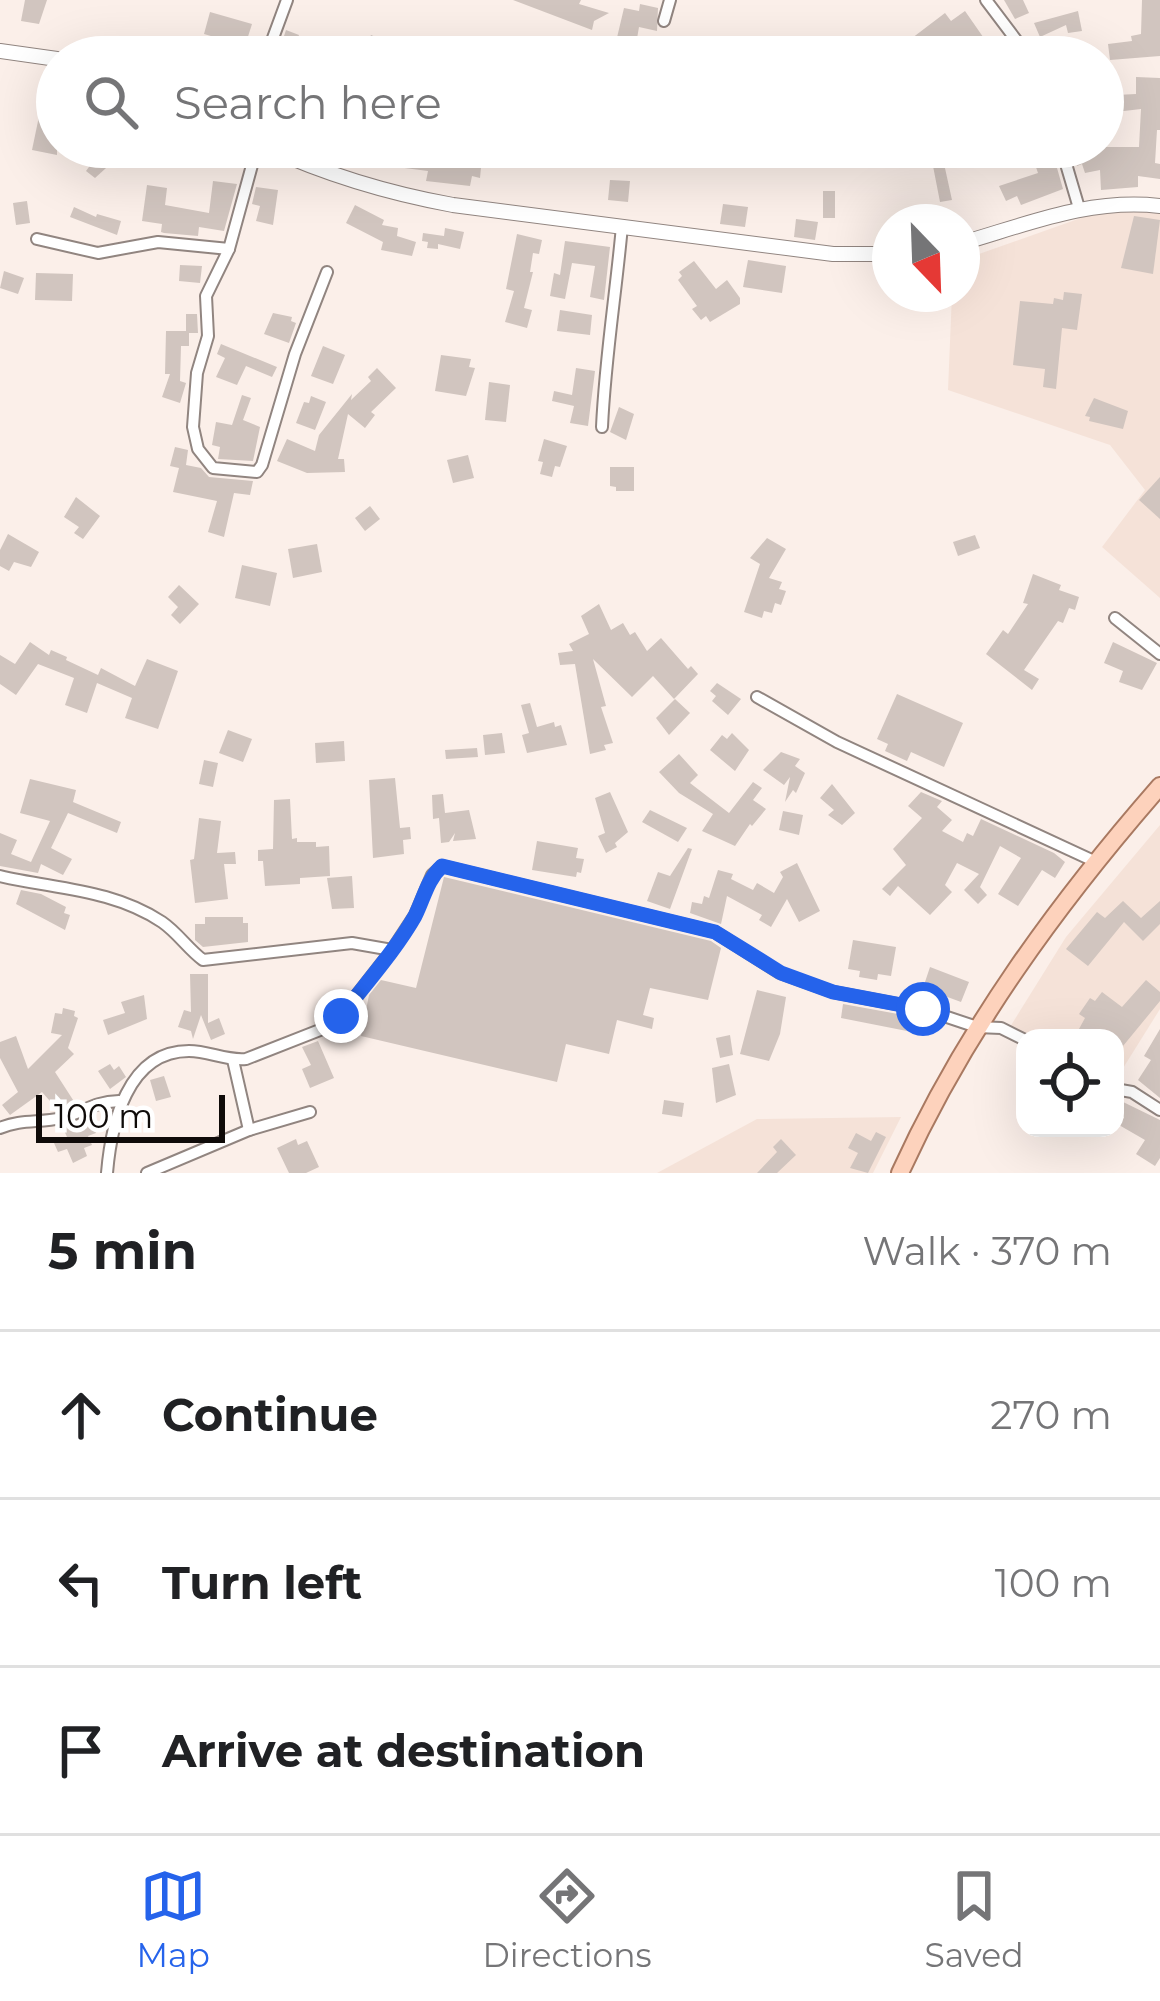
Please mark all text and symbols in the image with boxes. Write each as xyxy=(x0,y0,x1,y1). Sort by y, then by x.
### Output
search box xyxy=(36,36,1124,168)
icon: search xyxy=(78,69,144,135)
text: Search here xyxy=(174,75,442,130)
north arrow xyxy=(872,204,980,312)
route start xyxy=(896,982,950,1036)
route end xyxy=(314,989,368,1043)
map controls xyxy=(1016,1029,1124,1137)
button: locate xyxy=(1016,1029,1124,1137)
scale bar xyxy=(36,1089,225,1142)
text: 100 m xyxy=(54,1096,153,1136)
text: 5 min xyxy=(48,1220,197,1282)
text: Walk · 370 m xyxy=(863,1227,1112,1275)
icon: ahead xyxy=(48,1382,114,1448)
text: Continue xyxy=(162,1387,378,1442)
text: 270 m xyxy=(990,1391,1112,1439)
icon: left xyxy=(48,1550,114,1616)
text: Turn left xyxy=(162,1555,362,1610)
text: 100 m xyxy=(995,1559,1112,1607)
icon: arrive xyxy=(48,1718,114,1784)
text: Arrive at destination xyxy=(162,1723,645,1778)
tab: Map xyxy=(136,1863,210,1975)
tab: Directions xyxy=(483,1863,652,1975)
tab: Saved xyxy=(924,1863,1024,1975)

